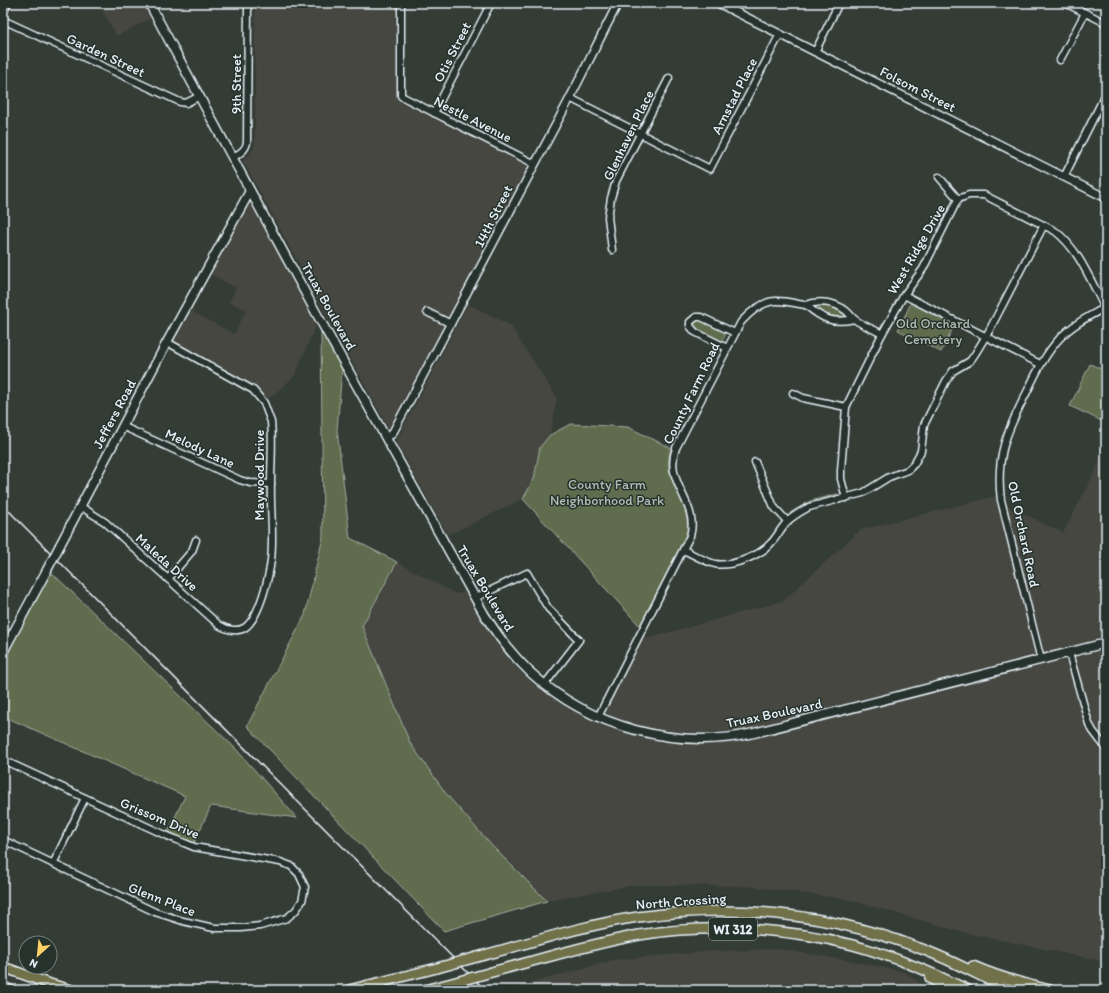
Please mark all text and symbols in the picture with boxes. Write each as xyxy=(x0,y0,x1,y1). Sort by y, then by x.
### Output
street label: Otis Street xyxy=(430,19,475,85)
street label: Garden Street xyxy=(64,30,148,81)
street label: 9th Street xyxy=(228,54,245,114)
street label: Arnstad Place xyxy=(708,55,761,137)
street label: Folsom Street xyxy=(877,63,959,116)
street label: Glenhaven Place xyxy=(599,87,658,183)
street label: Nestle Avenue xyxy=(431,93,515,147)
street label: 14th Street xyxy=(470,182,516,250)
street label: West Ridge Drive xyxy=(884,201,949,297)
street label: Truax Boulevard xyxy=(297,259,360,353)
park label: Old Orchard Cemetery xyxy=(896,315,971,348)
street label: County Farm Road xyxy=(659,339,724,447)
street label: Jeffers Road xyxy=(89,376,140,452)
street label: Melody Lane xyxy=(162,425,238,472)
street label: Maywood Drive xyxy=(251,429,268,520)
park label: County Farm Neighborhood Park xyxy=(550,476,664,509)
street label: Old Orchard Road xyxy=(1004,479,1043,589)
street label: Maleda Drive xyxy=(132,530,202,595)
street label: Truax Boulevard xyxy=(453,542,518,635)
street label: Truax Boulevard xyxy=(725,695,824,732)
street label: Grissom Drive xyxy=(118,794,202,843)
street label: Glenn Place xyxy=(126,879,198,920)
street label: North Crossing xyxy=(635,890,728,913)
road number: WI 312 xyxy=(709,918,757,940)
north arrow xyxy=(18,935,58,975)
text: N xyxy=(27,956,40,971)

